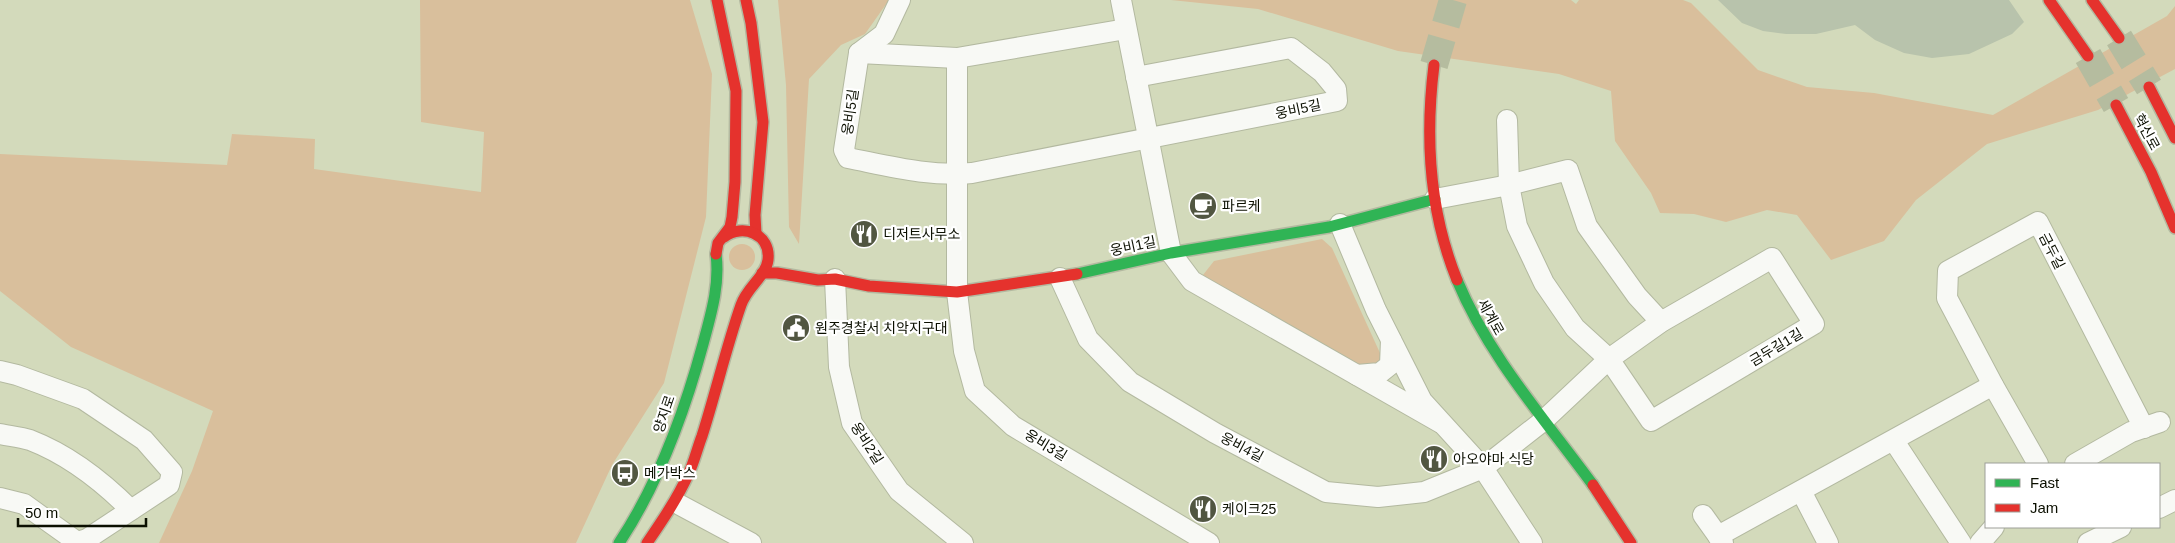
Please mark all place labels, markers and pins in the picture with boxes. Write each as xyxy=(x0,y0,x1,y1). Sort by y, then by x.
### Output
cafe icon: 파르케 xyxy=(1188,191,1218,221)
place label: 파르케 xyxy=(1222,198,1261,214)
restaurant icon: 디저트사무소 xyxy=(849,219,879,249)
place label: 디저트사무소 xyxy=(883,226,960,242)
public building icon: 원주경찰서 치악지구대 xyxy=(781,313,811,343)
place label: 원주경찰서 치악지구대 xyxy=(815,320,948,336)
restaurant icon: 아오야마 식당 xyxy=(1419,444,1449,474)
place label: 아오야마 식당 xyxy=(1453,451,1534,467)
bus stop icon: 메가박스 xyxy=(610,458,640,488)
place label: 메가박스 xyxy=(644,465,696,481)
restaurant icon: 케이크25 xyxy=(1188,494,1218,524)
place label: 케이크25 xyxy=(1222,501,1276,517)

